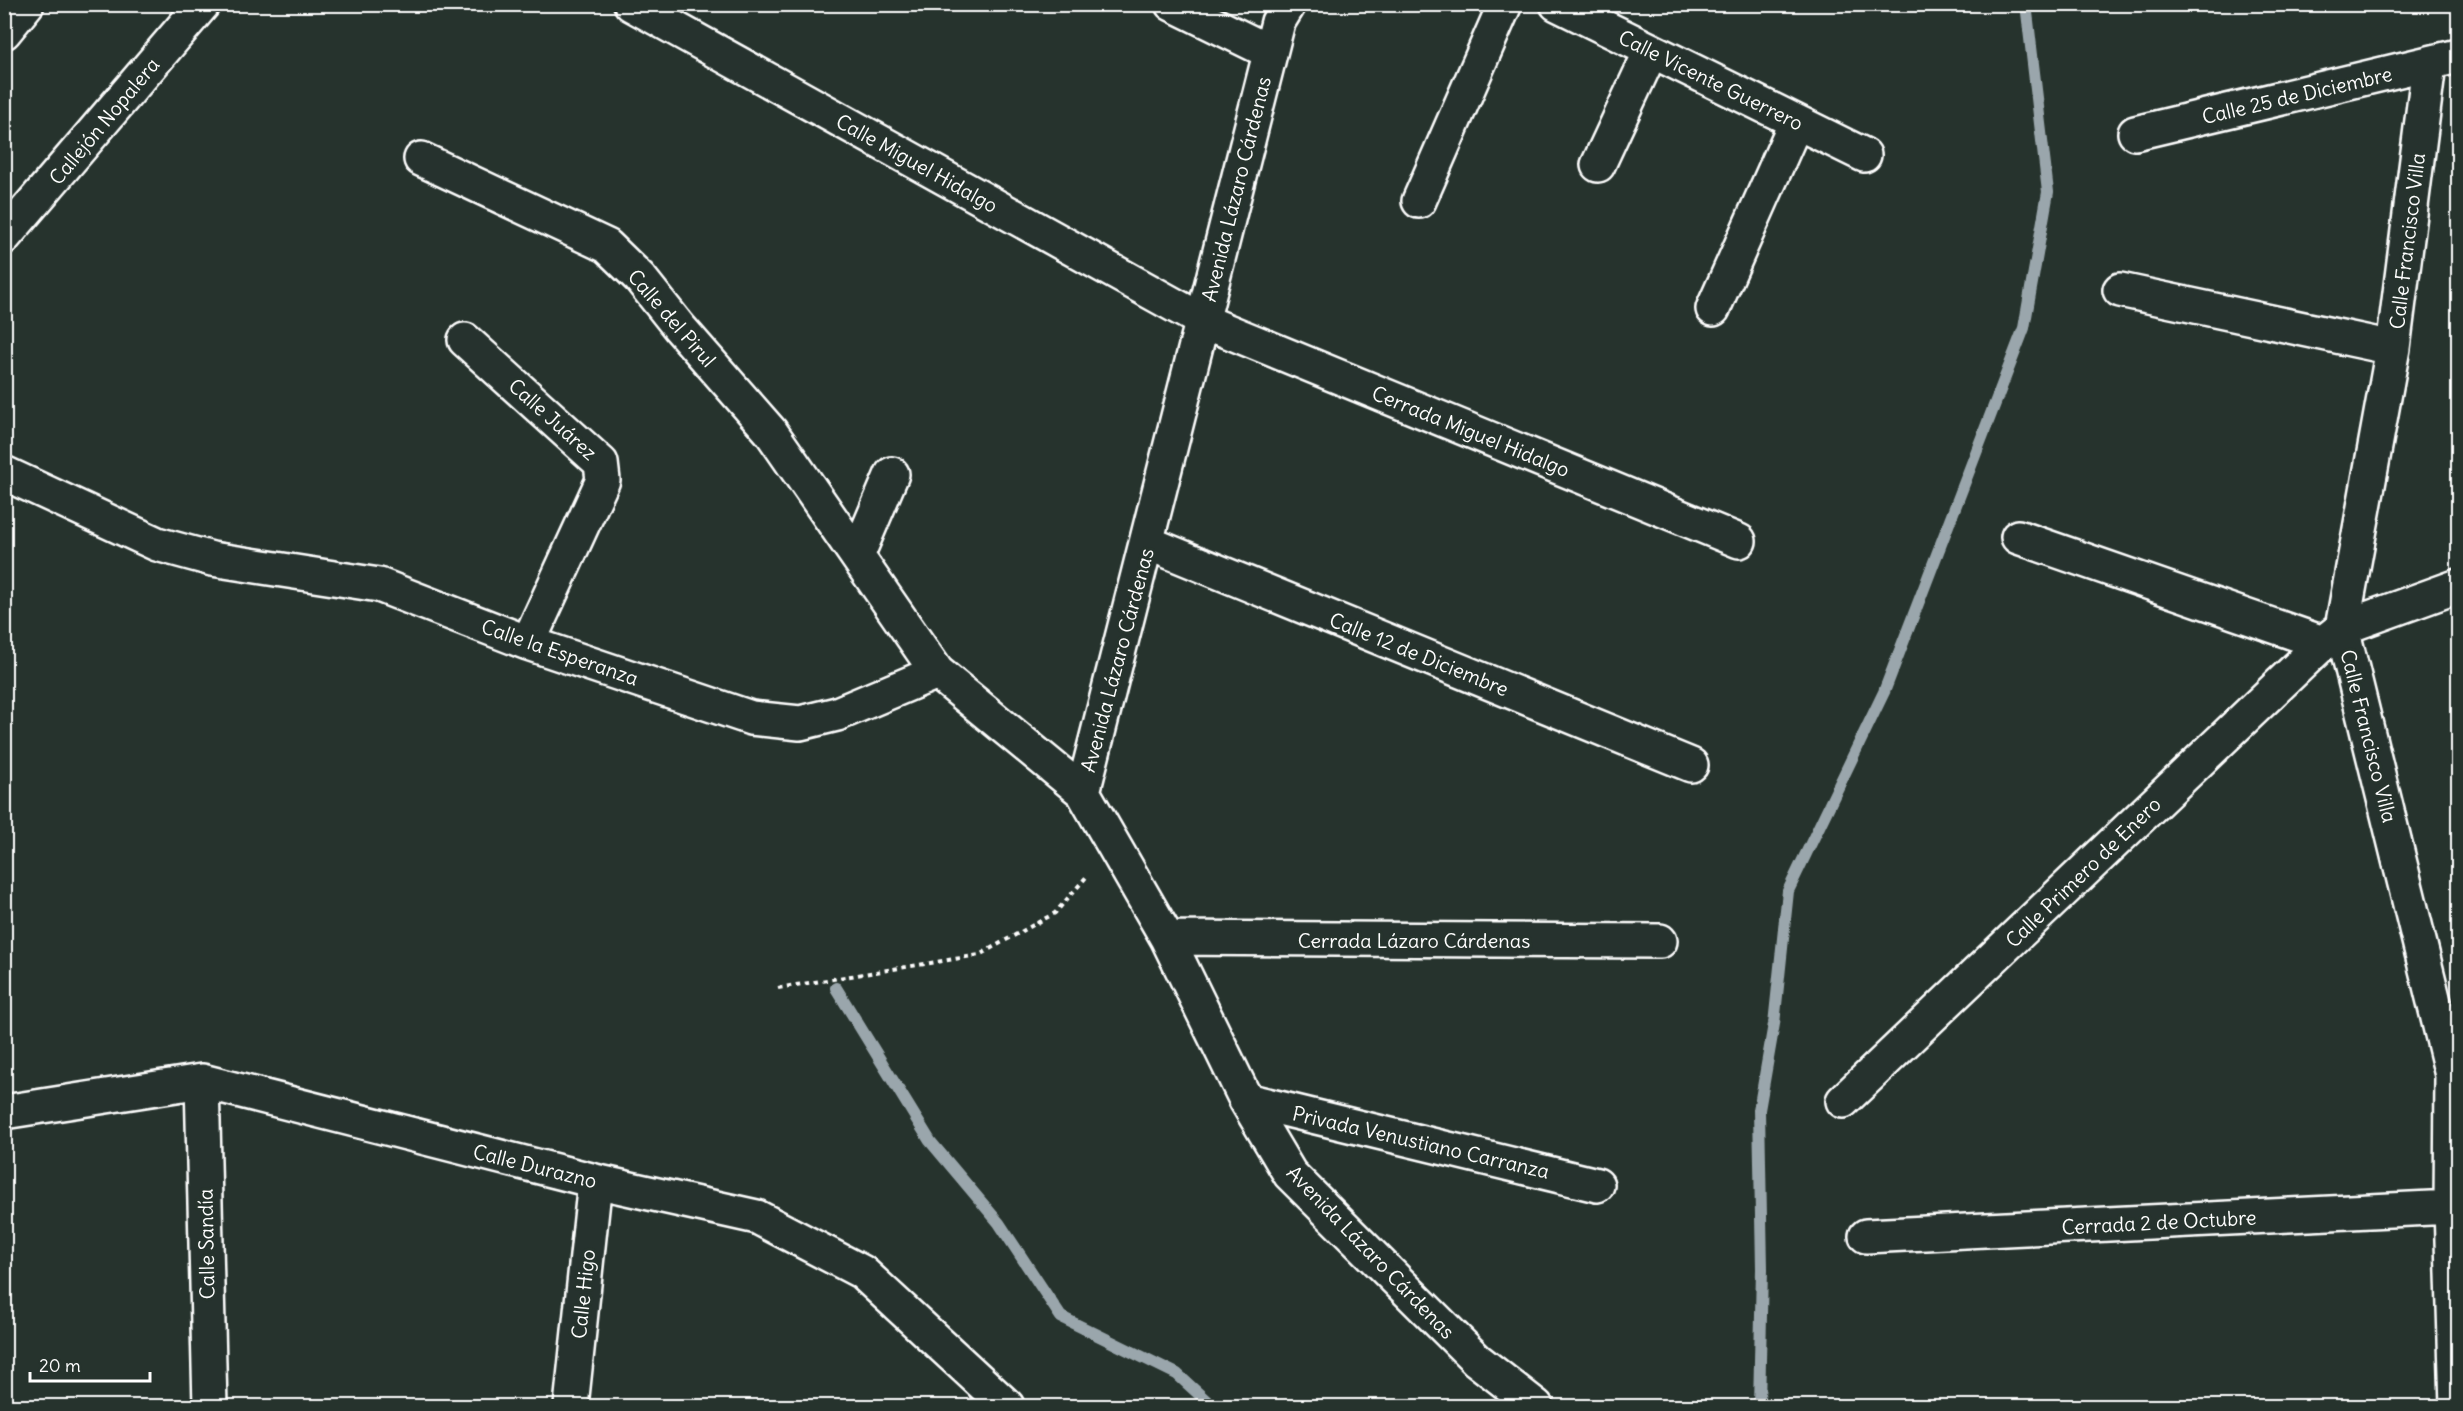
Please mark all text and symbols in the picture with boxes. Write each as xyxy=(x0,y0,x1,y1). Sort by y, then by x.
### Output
street label: Calle Vicente Guerrero xyxy=(1615,24,1807,136)
street label: Callejón Nopalera xyxy=(43,52,165,190)
street label: Calle 25 de Diciembre xyxy=(2199,61,2395,129)
street label: Avenida Lázaro Cárdenas xyxy=(1196,74,1276,304)
street label: Calle Miguel Hidalgo xyxy=(832,108,1002,218)
street label: Calle Francisco Villa xyxy=(2384,151,2430,331)
street label: Calle del Pirul xyxy=(623,264,721,372)
street label: Calle Juárez xyxy=(504,373,602,465)
street label: Cerrada Miguel Hidalgo xyxy=(1368,380,1574,482)
street label: Avenida Lázaro Cárdenas xyxy=(1075,545,1159,775)
street label: Calle 12 de Diciembre xyxy=(1326,607,1512,701)
street label: Calle la Esperanza xyxy=(478,613,642,691)
street label: Calle Francisco Villa xyxy=(2335,647,2403,825)
street label: Calle Primero de Enero xyxy=(2000,791,2166,953)
street label: Cerrada Lázaro Cárdenas xyxy=(1298,928,1530,953)
street label: Privada Venustiano Carranza xyxy=(1290,1100,1552,1184)
street label: Calle Durazno xyxy=(471,1139,599,1193)
street label: Avenida Lázaro Cárdenas xyxy=(1282,1160,1460,1344)
street label: Calle Sandía xyxy=(193,1188,219,1300)
street label: Cerrada 2 de Octubre xyxy=(2061,1204,2257,1240)
street label: Calle Higo xyxy=(566,1248,600,1340)
scale bar xyxy=(30,1345,150,1383)
text: 20 m xyxy=(39,1354,81,1377)

